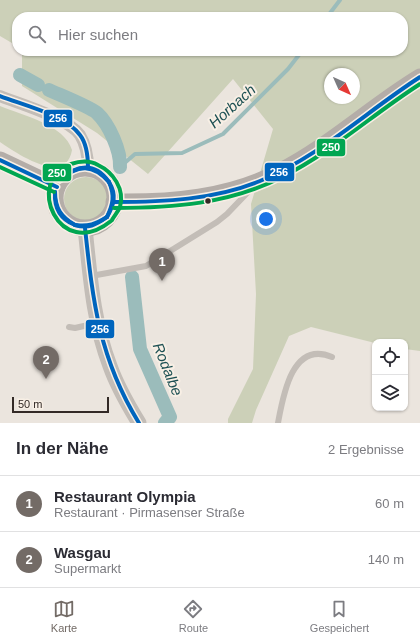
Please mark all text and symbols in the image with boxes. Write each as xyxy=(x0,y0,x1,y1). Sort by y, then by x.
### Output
search box xyxy=(12,12,408,56)
icon: search xyxy=(26,23,48,45)
text: Hier suchen xyxy=(58,26,138,43)
north arrow xyxy=(324,68,360,104)
water label: Horbach xyxy=(205,81,259,131)
line badge: 256 xyxy=(43,109,73,128)
text: 256 xyxy=(49,112,67,124)
line badge: 250 xyxy=(316,138,346,157)
text: 250 xyxy=(322,141,340,153)
line badge: 256 xyxy=(264,162,295,182)
line badge: 250 xyxy=(42,163,72,182)
text: 256 xyxy=(270,166,288,178)
text: 250 xyxy=(48,167,66,179)
unlabelled marker xyxy=(203,196,213,206)
your location xyxy=(256,209,276,229)
pin: 1 xyxy=(149,248,175,281)
line badge: 256 xyxy=(85,319,115,339)
text: 256 xyxy=(91,323,109,335)
map controls xyxy=(372,339,408,411)
button: locate xyxy=(372,339,408,375)
water label: Rodalbe xyxy=(150,340,186,398)
pin: 2 xyxy=(33,346,59,379)
button: layers xyxy=(372,375,408,411)
scale bar xyxy=(12,395,109,414)
text: 50 m xyxy=(18,398,42,410)
text: In der Nähe xyxy=(16,439,109,458)
text: 2 Ergebnisse xyxy=(328,442,404,457)
text: Restaurant Olympia xyxy=(54,488,196,505)
text: 1 xyxy=(25,496,33,511)
text: 60 m xyxy=(375,496,404,511)
text: Restaurant · Pirmasenser Straße xyxy=(54,505,245,520)
text: Wasgau xyxy=(54,544,111,561)
text: 2 xyxy=(25,552,33,567)
text: 140 m xyxy=(368,552,404,567)
text: Supermarkt xyxy=(54,561,121,576)
tab: Karte xyxy=(51,598,77,634)
tab: Route xyxy=(179,598,208,634)
tab: Gespeichert xyxy=(310,598,369,634)

